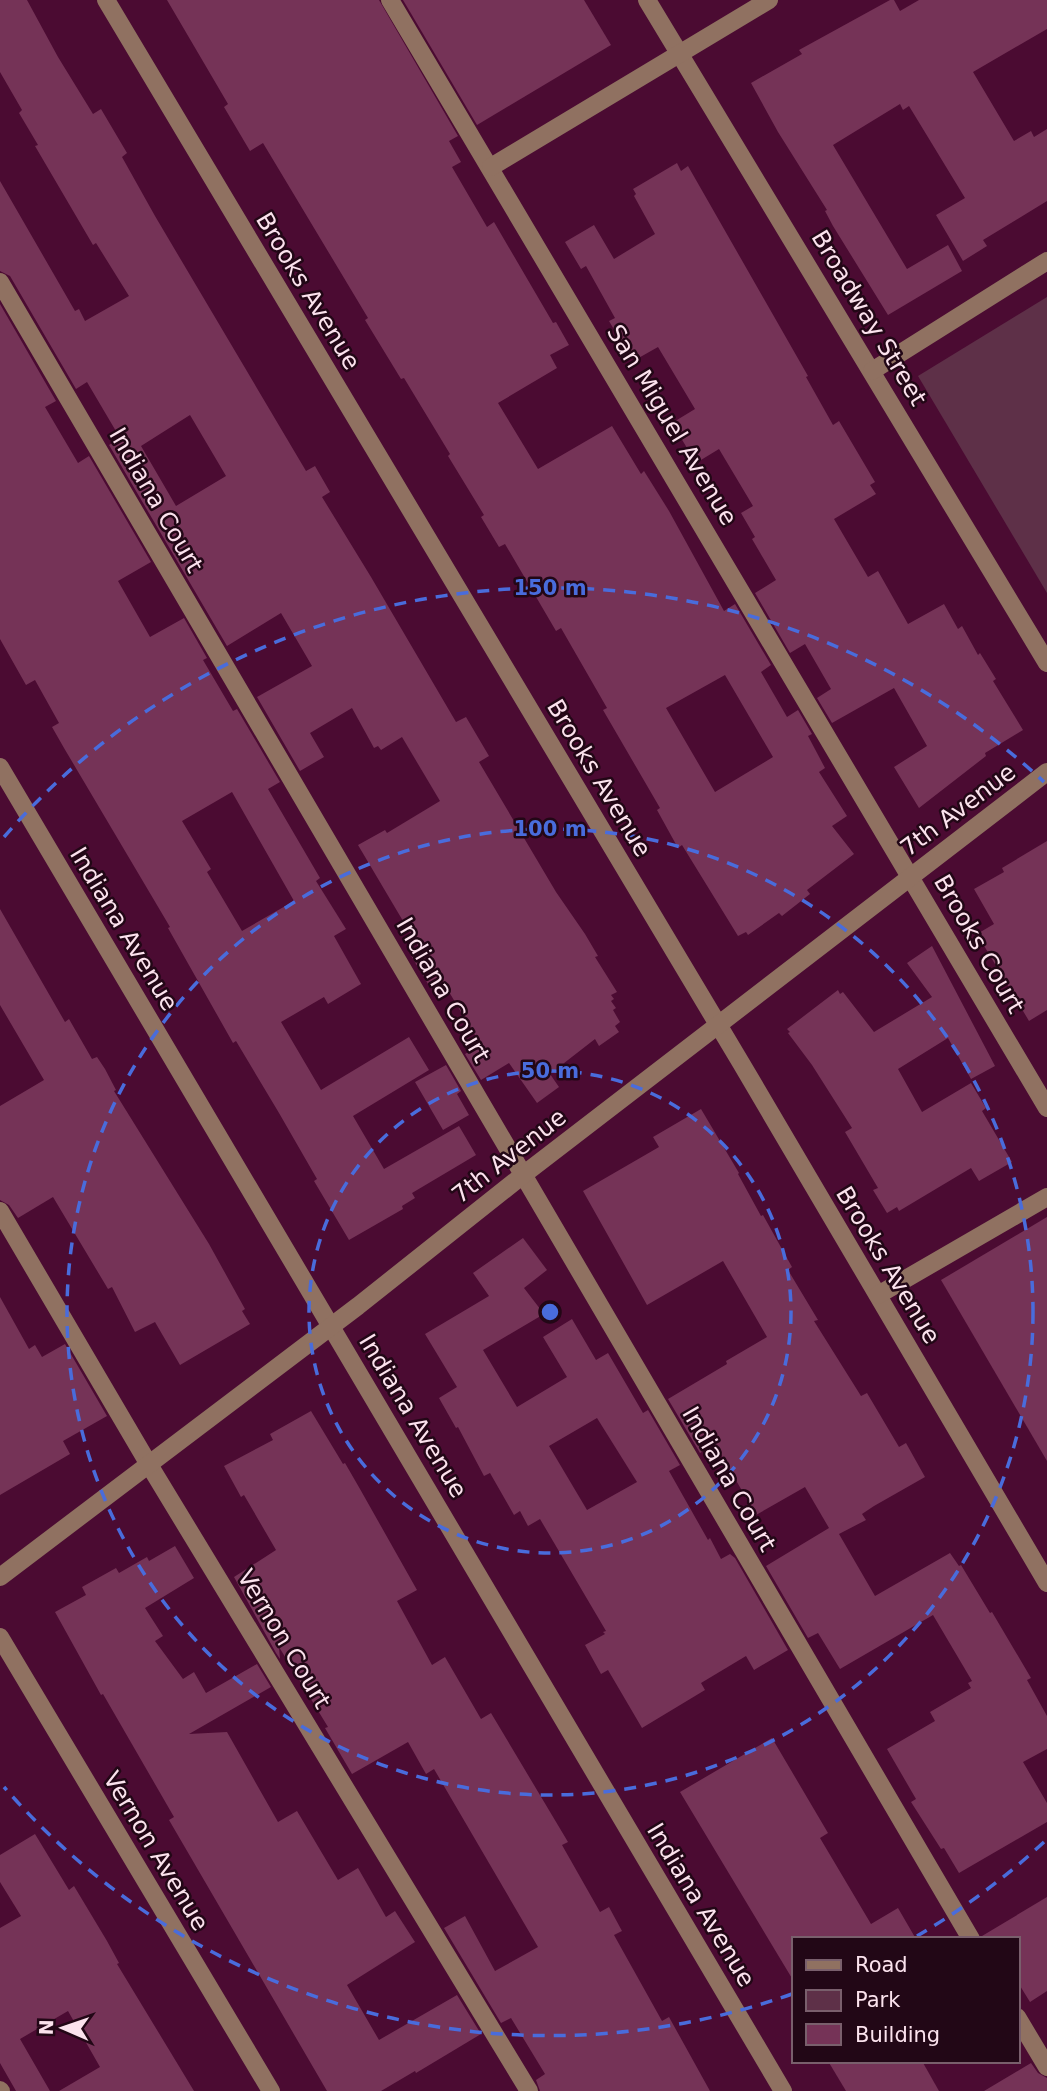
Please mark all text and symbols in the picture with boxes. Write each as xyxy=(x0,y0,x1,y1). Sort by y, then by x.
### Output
street label: Brooks Avenue xyxy=(250,207,366,375)
street label: Broadway Street xyxy=(806,225,932,411)
street label: San Miguel Avenue xyxy=(601,320,743,530)
street label: Indiana Court xyxy=(103,423,209,577)
text: 150 m xyxy=(513,576,587,600)
street label: Brooks Avenue xyxy=(541,694,657,862)
street label: 7th Avenue xyxy=(895,758,1021,862)
text: 100 m xyxy=(513,817,587,841)
street label: Indiana Avenue xyxy=(64,842,184,1016)
street label: Brooks Court xyxy=(928,870,1030,1018)
street label: Indiana Court xyxy=(390,913,496,1067)
text: 50 m xyxy=(521,1059,579,1083)
street label: 7th Avenue xyxy=(447,1103,571,1209)
street label: Brooks Avenue xyxy=(830,1181,946,1349)
centre of rings xyxy=(538,1300,562,1324)
street label: Indiana Avenue xyxy=(353,1329,473,1503)
street label: Indiana Court xyxy=(676,1402,782,1556)
street label: Vernon Court xyxy=(231,1564,337,1714)
street label: Vernon Avenue xyxy=(97,1766,215,1936)
street label: Indiana Avenue xyxy=(641,1818,761,1992)
legend xyxy=(792,1937,1019,2063)
text: Road xyxy=(855,1953,908,1977)
text: Park xyxy=(855,1988,901,2012)
north arrow xyxy=(28,1993,98,2063)
text: N xyxy=(35,2019,57,2036)
text: Building xyxy=(855,2023,940,2047)

